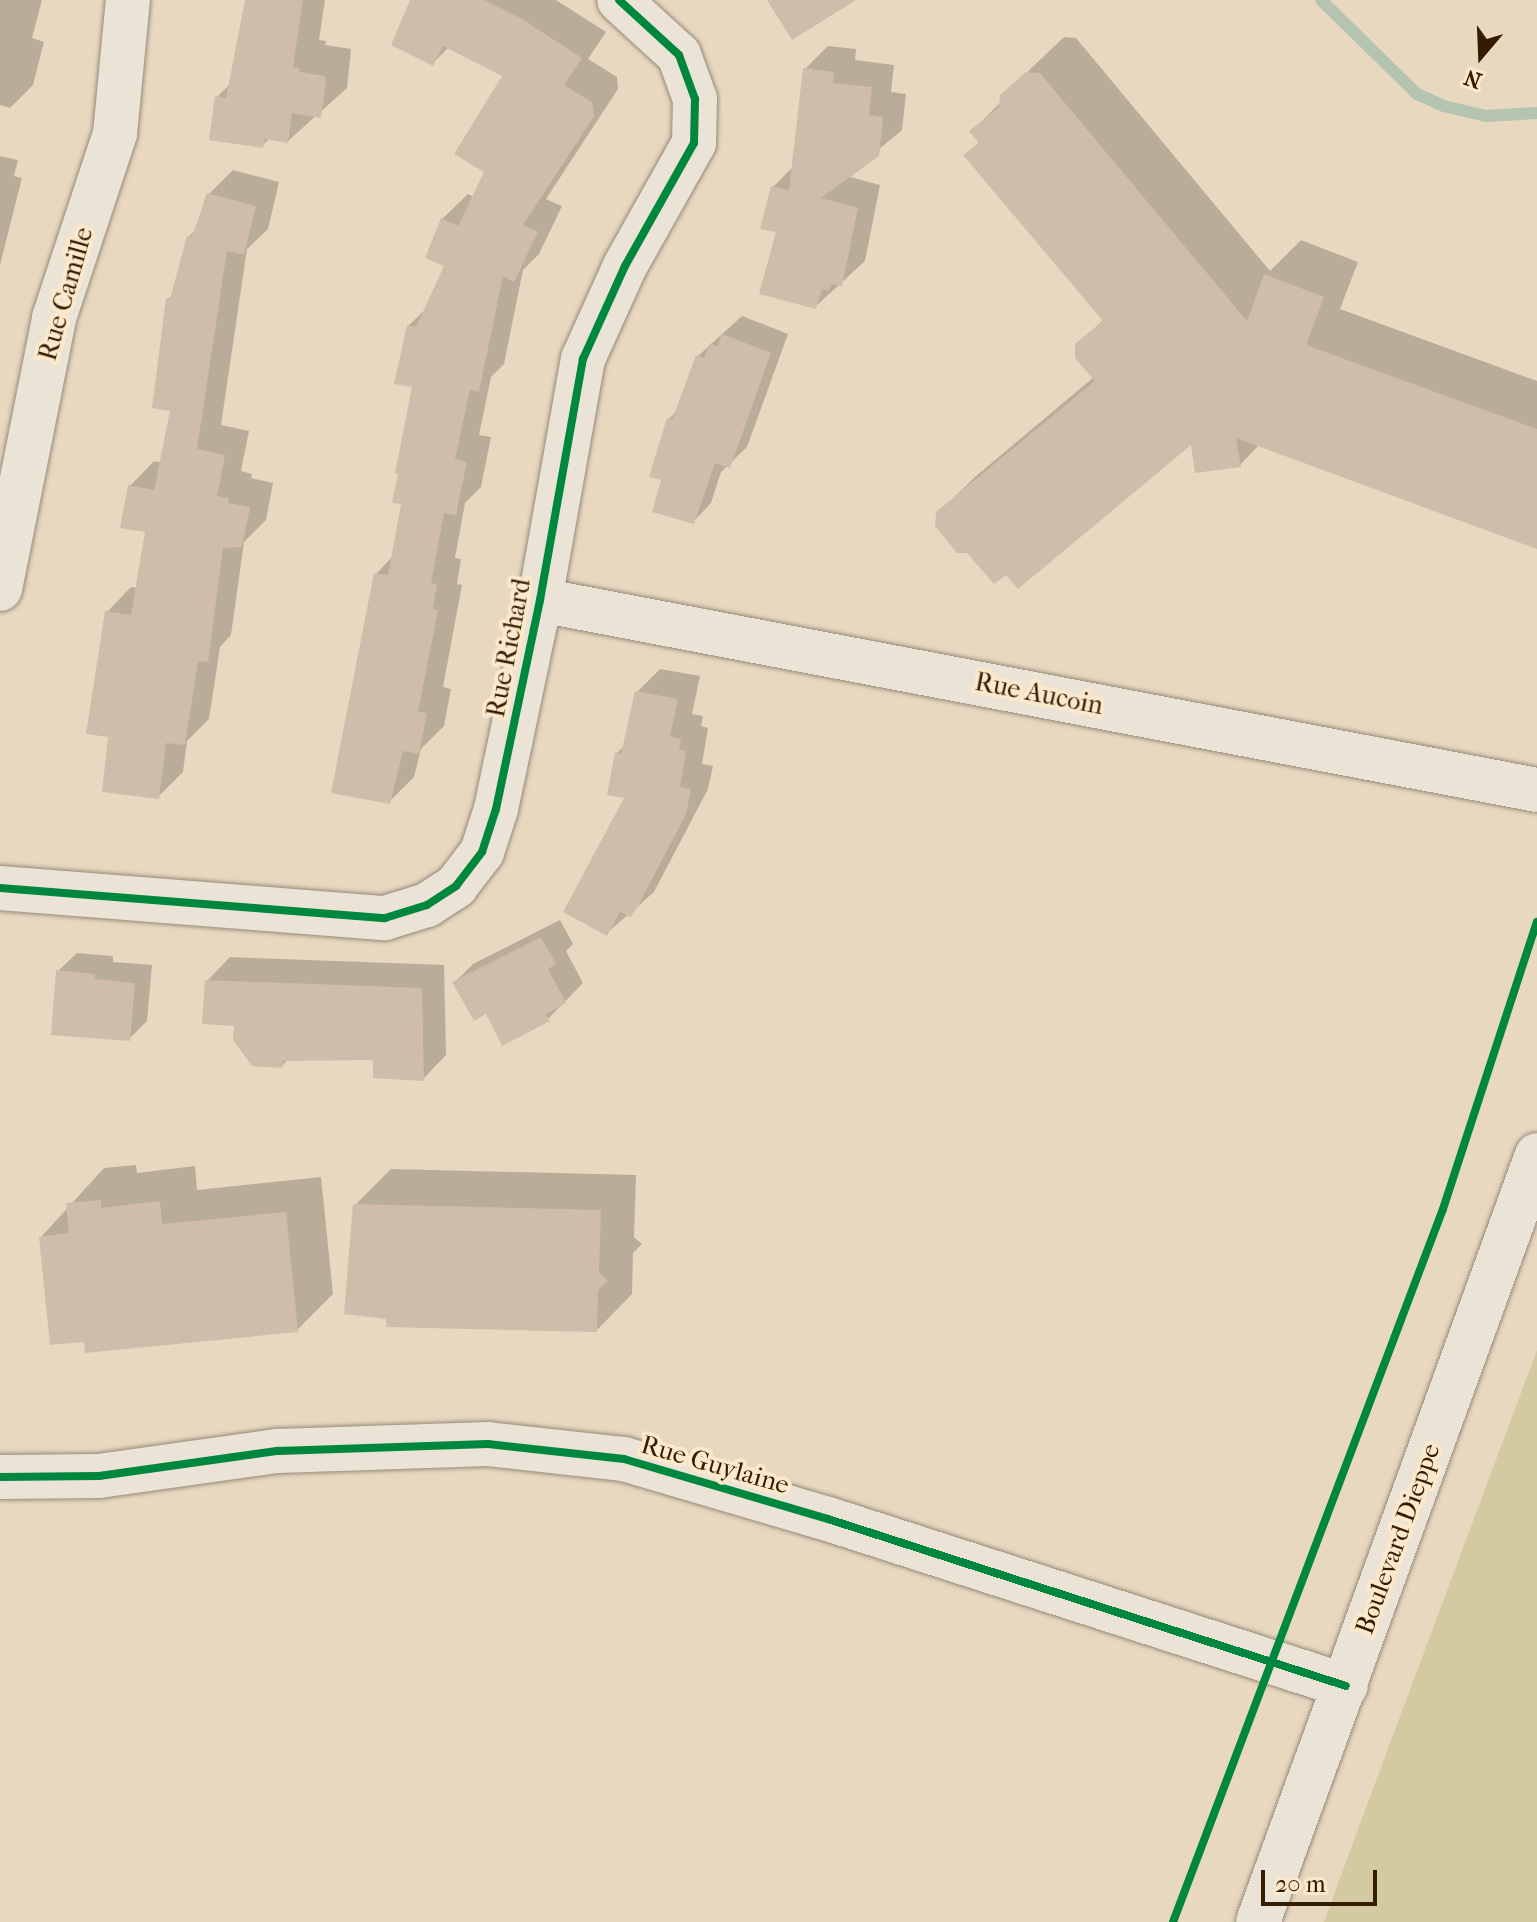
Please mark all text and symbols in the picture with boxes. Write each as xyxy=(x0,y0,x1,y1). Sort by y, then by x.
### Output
north arrow xyxy=(1441,16,1521,96)
text: N xyxy=(1461,64,1485,94)
street label: Rue Camille xyxy=(32,224,100,364)
street label: Rue Richard xyxy=(480,576,538,720)
street label: Rue Aucoin xyxy=(972,666,1106,722)
street label: Rue Guylaine xyxy=(637,1429,793,1501)
street label: Boulevard Dieppe xyxy=(1349,1439,1447,1639)
scale bar xyxy=(1265,1854,1381,1904)
text: 20 m xyxy=(1275,1870,1326,1898)

